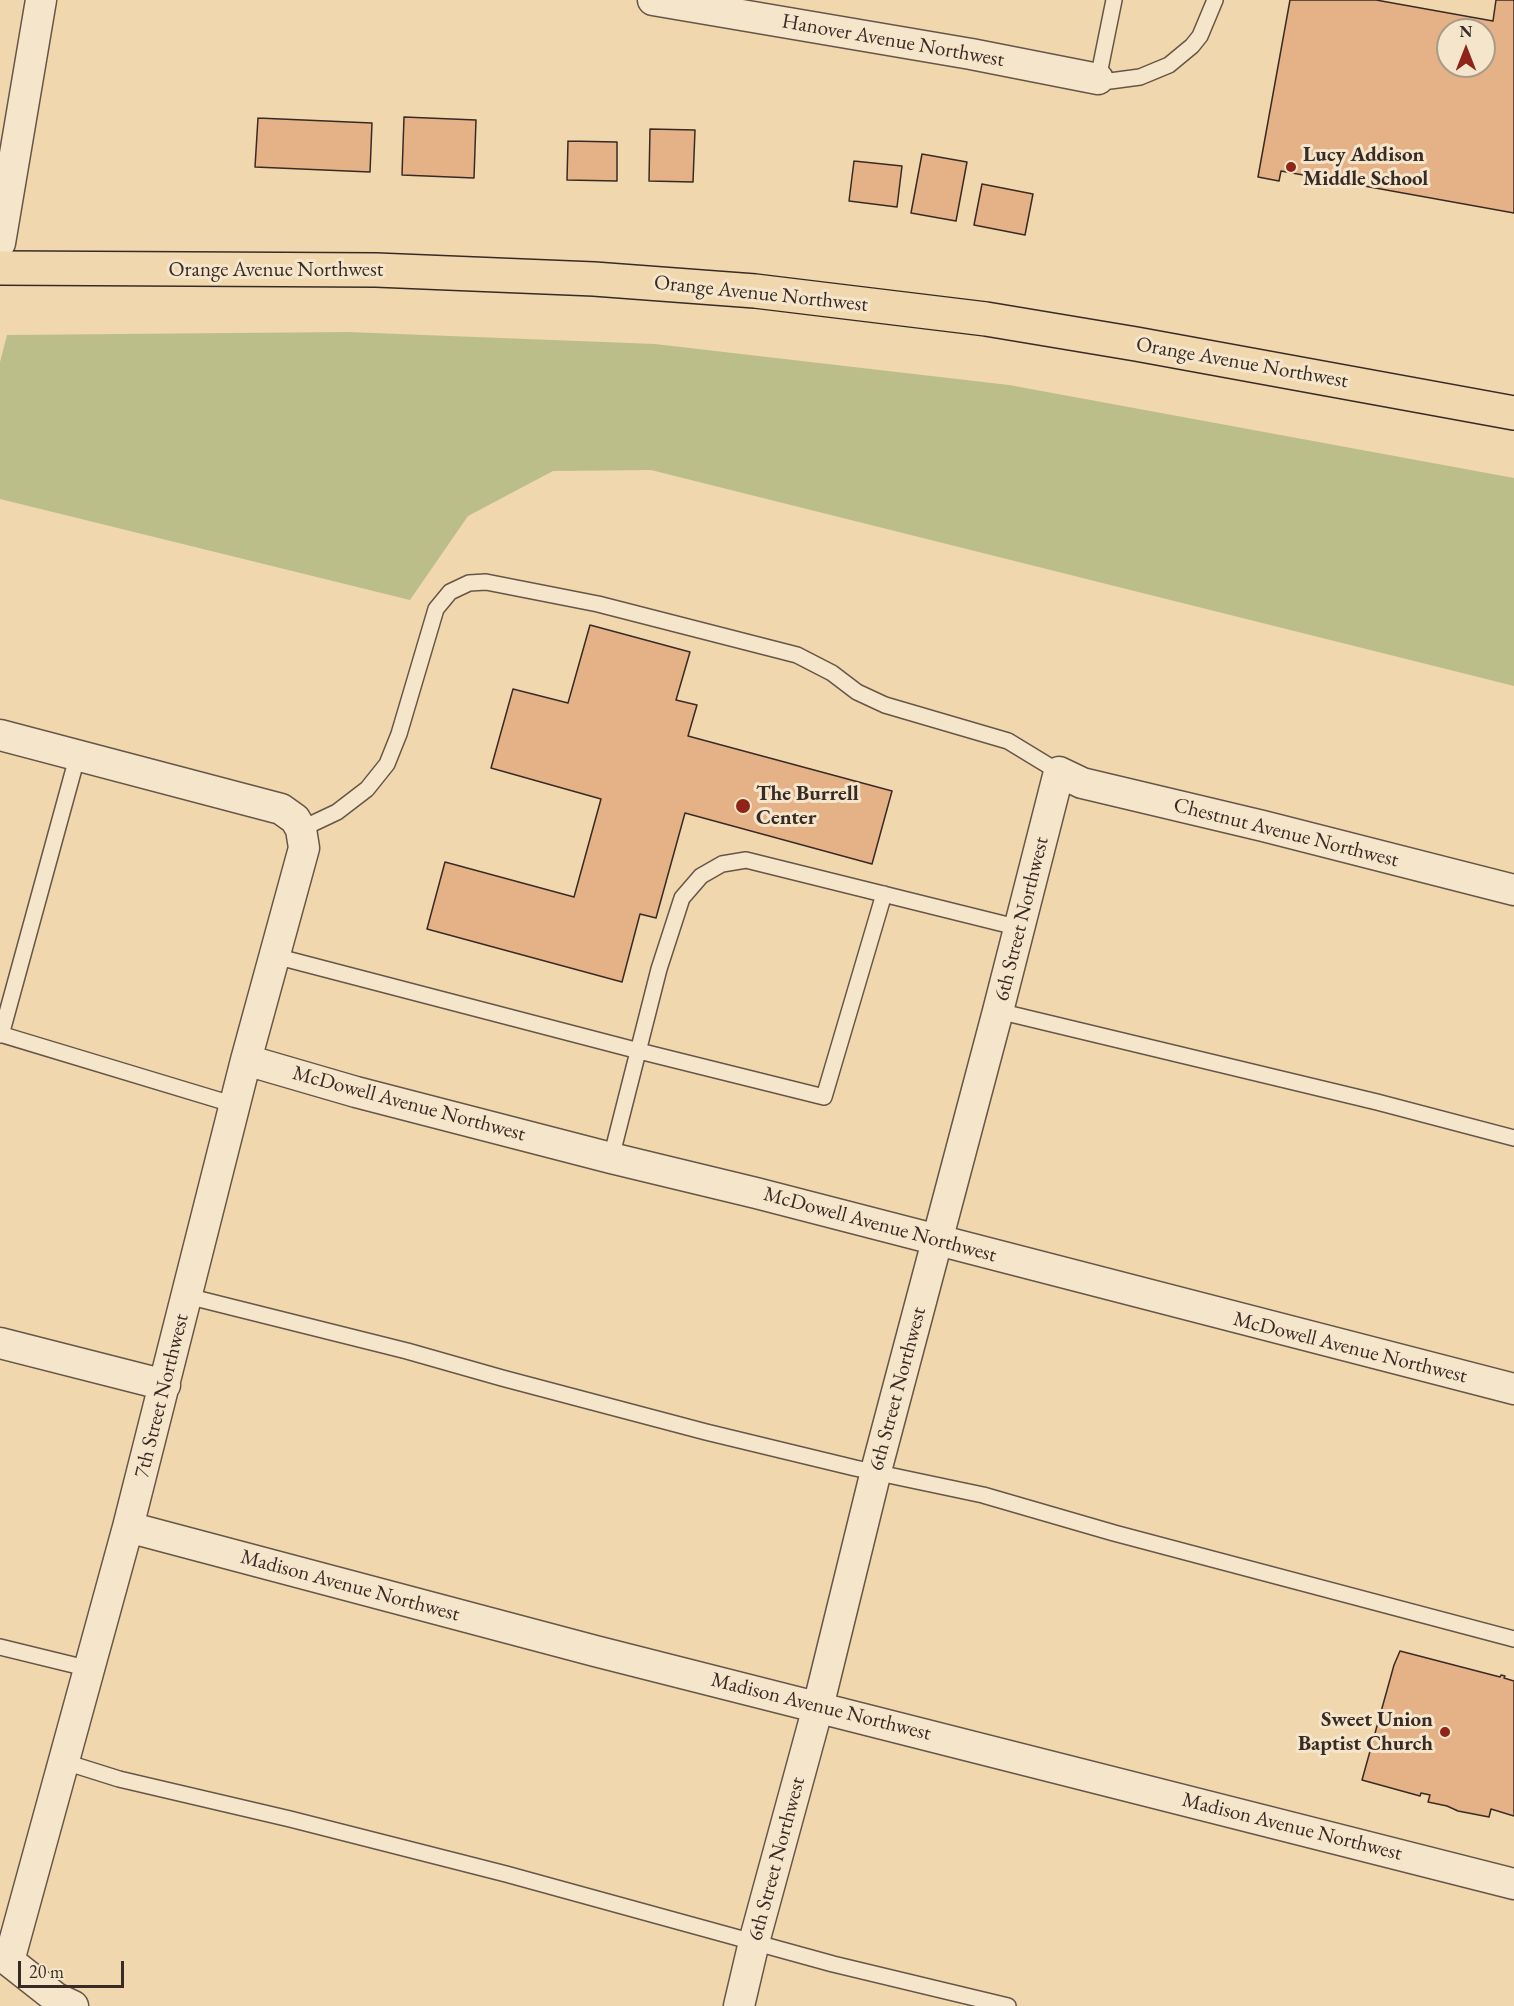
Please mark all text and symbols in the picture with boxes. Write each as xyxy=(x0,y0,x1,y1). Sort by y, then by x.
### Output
street label: Hanover Avenue Northwest xyxy=(780,9,1006,73)
north arrow xyxy=(1436,18,1496,78)
text: N xyxy=(1460,21,1472,42)
place label: Lucy Addison Middle School xyxy=(1303,142,1428,192)
marker: Lucy Addison Middle School xyxy=(1284,160,1298,174)
street label: Orange Avenue Northwest xyxy=(169,257,383,283)
street label: Orange Avenue Northwest xyxy=(653,270,869,318)
street label: Orange Avenue Northwest xyxy=(1134,332,1350,394)
place label: The Burrell Center xyxy=(756,781,859,831)
street label: Chestnut Avenue Northwest xyxy=(1171,793,1401,873)
marker: The Burrell Center xyxy=(734,797,752,815)
street label: 6th Street Northwest xyxy=(989,834,1055,1004)
street label: McDowell Avenue Northwest xyxy=(290,1061,528,1147)
street label: McDowell Avenue Northwest xyxy=(761,1182,999,1268)
street label: 6th Street Northwest xyxy=(864,1304,932,1474)
street label: McDowell Avenue Northwest xyxy=(1230,1307,1470,1389)
street label: 7th Street Northwest xyxy=(129,1311,195,1481)
street label: Madison Avenue Northwest xyxy=(238,1545,462,1627)
street label: Madison Avenue Northwest xyxy=(708,1667,934,1747)
place label: Sweet Union Baptist Church xyxy=(1298,1707,1433,1757)
marker: Sweet Union Baptist Church xyxy=(1438,1725,1452,1739)
street label: 6th Street Northwest xyxy=(743,1774,811,1944)
street label: Madison Avenue Northwest xyxy=(1179,1787,1405,1867)
scale bar xyxy=(21,1949,128,1987)
text: 20 m xyxy=(29,1960,64,1983)

